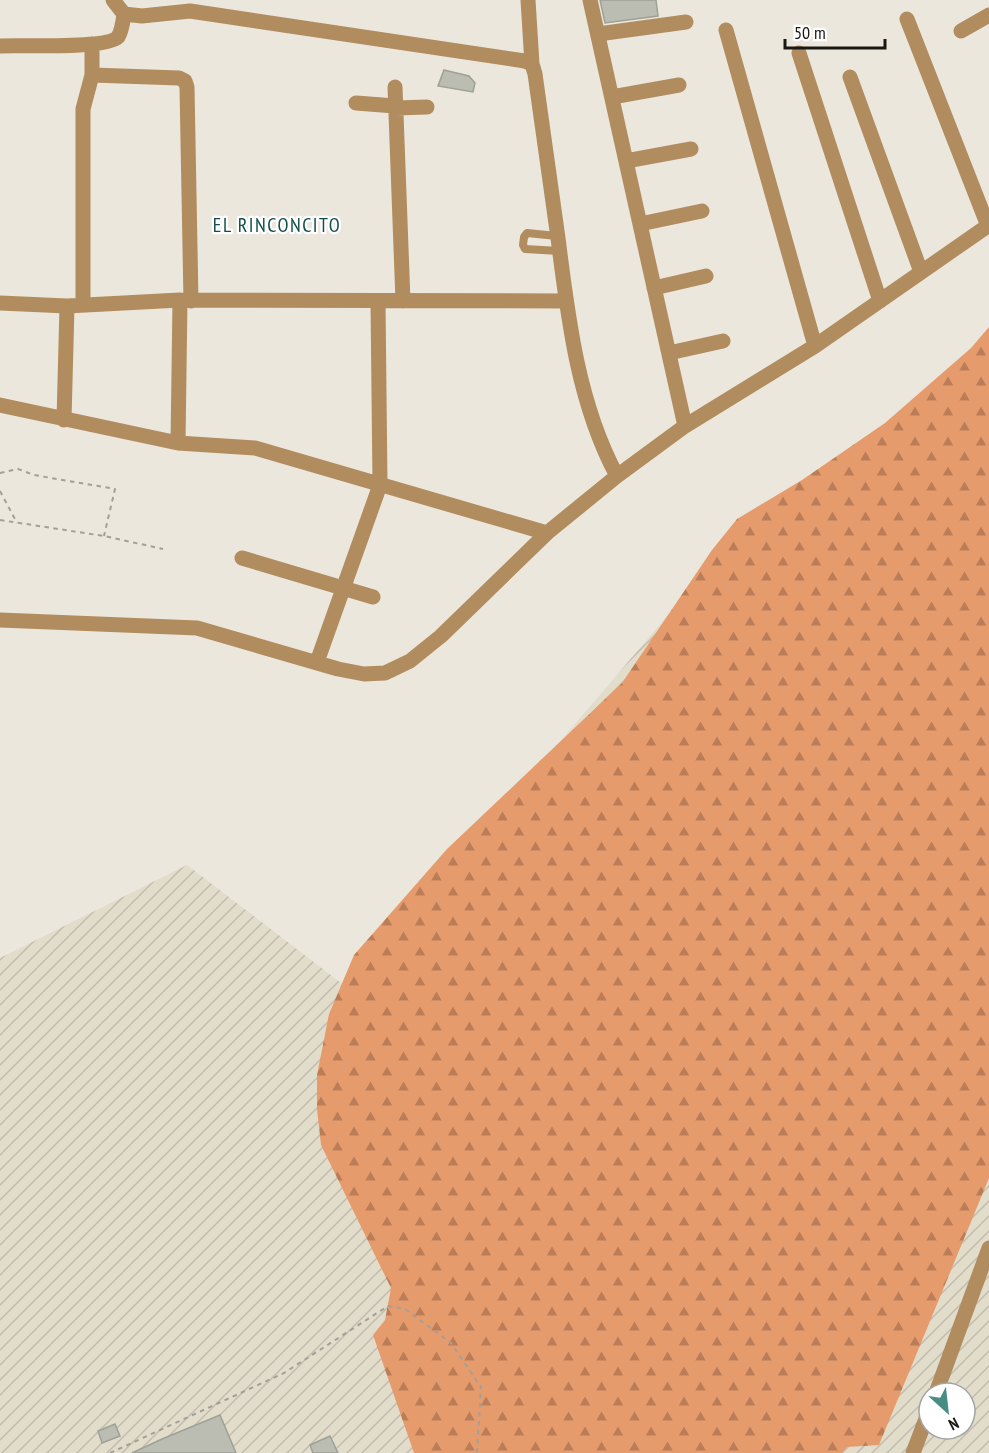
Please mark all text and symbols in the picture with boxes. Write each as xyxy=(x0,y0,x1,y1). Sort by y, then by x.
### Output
scale bar xyxy=(785,12,886,50)
text: 50 m xyxy=(794,21,826,44)
district label: EL RINCONCITO xyxy=(213,212,341,238)
north arrow xyxy=(917,1381,977,1441)
text: N xyxy=(945,1413,962,1435)

